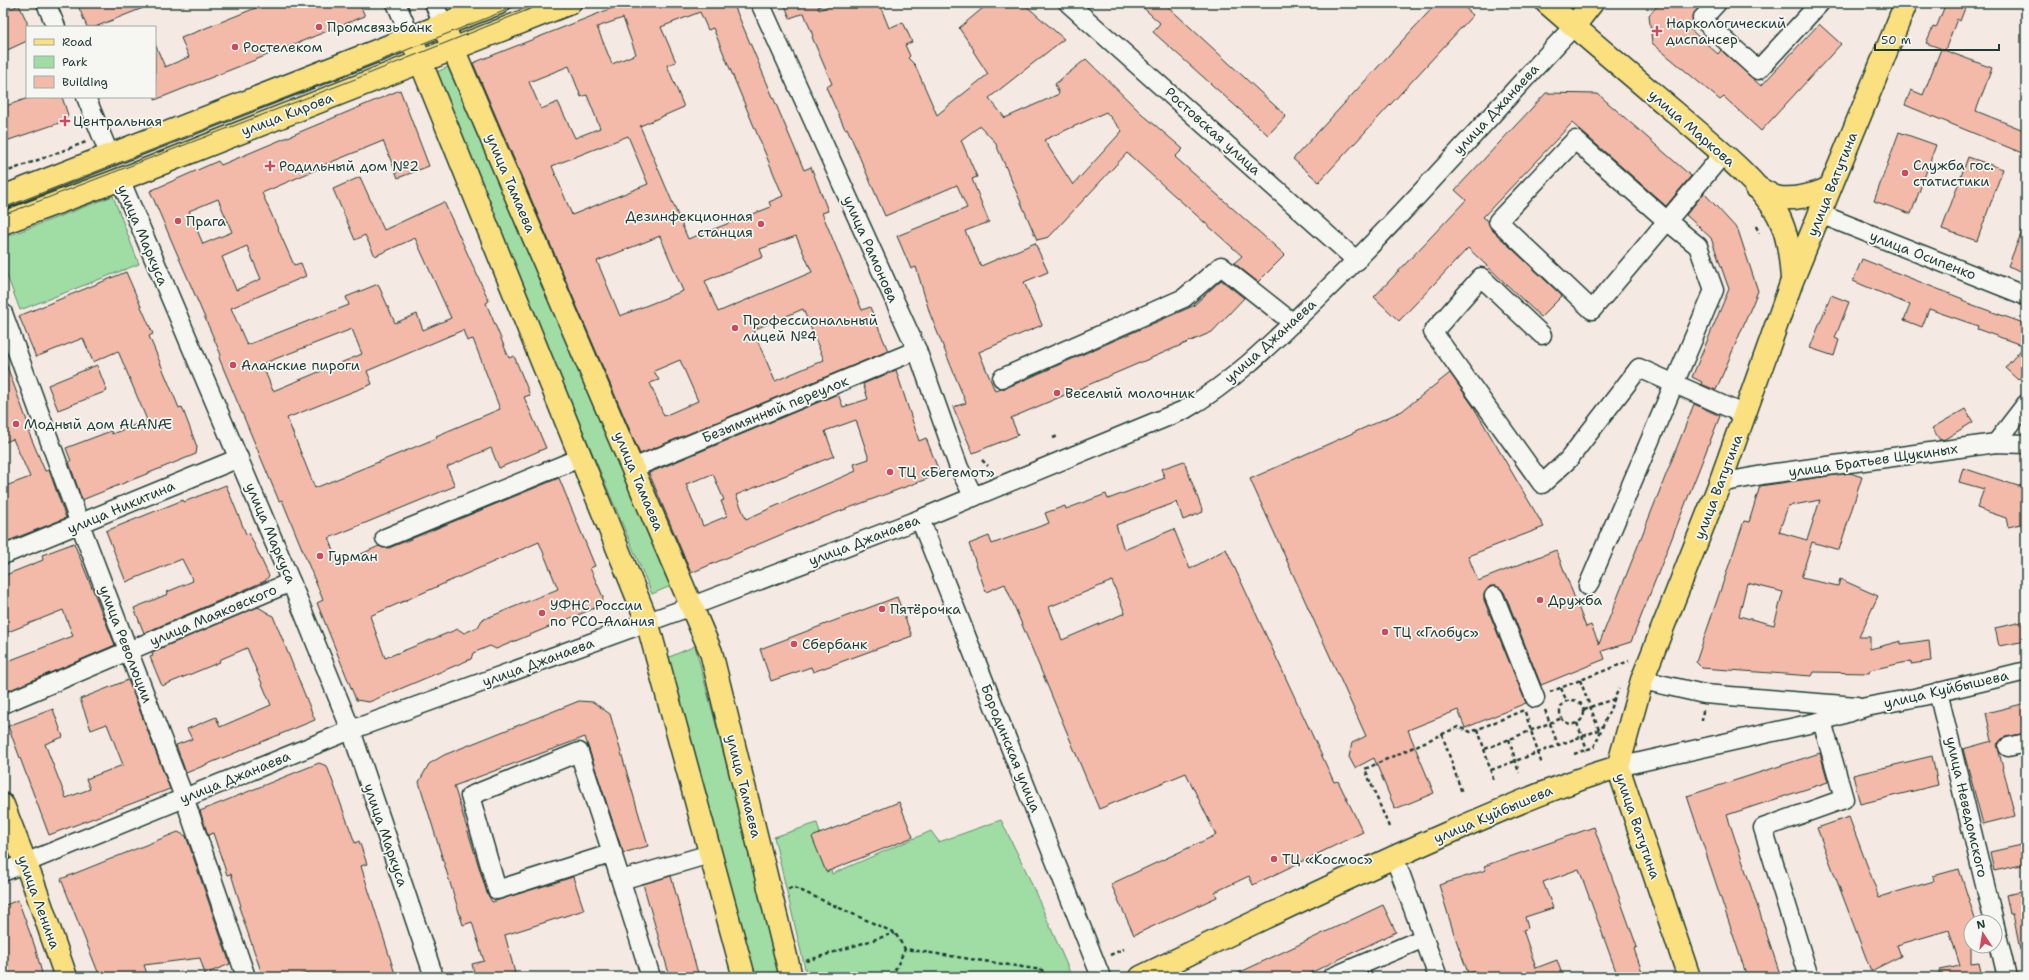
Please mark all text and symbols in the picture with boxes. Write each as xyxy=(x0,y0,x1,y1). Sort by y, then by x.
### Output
place label: Наркологический диспансер xyxy=(1666,14,1786,48)
place label: Промсвязьбанк xyxy=(327,18,433,36)
marker: Промсвязьбанк xyxy=(314,22,324,32)
marker: Наркологический диспансер xyxy=(1651,25,1663,37)
legend xyxy=(26,26,156,98)
scale bar xyxy=(1875,26,1999,52)
text: 50 m xyxy=(1881,32,1911,48)
text: Road xyxy=(62,34,93,50)
place label: Ростелеком xyxy=(243,38,322,56)
marker: Ростелеком xyxy=(230,42,240,52)
text: Park xyxy=(62,54,88,70)
street label: улица Джанаева xyxy=(1449,60,1543,158)
text: Building xyxy=(62,74,108,90)
street label: Ростовская улица xyxy=(1161,83,1265,179)
street label: улица Маркова xyxy=(1645,85,1739,171)
street label: улица Кирова xyxy=(238,88,336,140)
place label: Центральная xyxy=(73,112,162,130)
marker: Центральная xyxy=(60,116,70,126)
street label: улица Ватутина xyxy=(1803,129,1861,239)
street label: улица Тамаева xyxy=(482,131,540,236)
place label: Служба гос. статистики xyxy=(1913,156,1994,190)
place label: Родильный дом №2 xyxy=(279,157,419,175)
marker: Родильный дом №2 xyxy=(264,160,276,172)
marker: Служба гос. статистики xyxy=(1900,168,1910,178)
street label: улица Маркуса xyxy=(114,182,172,288)
street label: улица Рамонова xyxy=(839,193,903,306)
place label: Дезинфекционная станция xyxy=(625,207,753,241)
place label: Прага xyxy=(186,212,226,230)
marker: Прага xyxy=(173,216,183,226)
marker: Дезинфекционная станция xyxy=(756,219,766,229)
street label: улица Осипенко xyxy=(1867,226,1979,284)
street label: улица Джанаева xyxy=(1220,295,1320,387)
place label: Профессиональный лицей №4 xyxy=(743,311,878,345)
marker: Профессиональный лицей №4 xyxy=(730,323,740,333)
place label: Аланские пироги xyxy=(241,356,360,374)
marker: Аланские пироги xyxy=(228,360,238,370)
street label: Безымянный переулок xyxy=(699,371,851,447)
place label: Веселый молочник xyxy=(1065,384,1196,402)
marker: Веселый молочник xyxy=(1052,388,1062,398)
place label: Модный дом ALANÆ xyxy=(24,415,173,433)
marker: Модный дом ALANÆ xyxy=(11,419,21,429)
street label: улица Тамаева xyxy=(610,429,668,534)
street label: улица Ватутина xyxy=(1690,432,1746,542)
street label: улица Братьев Щукиных xyxy=(1787,439,1959,481)
place label: ТЦ «Бегемот» xyxy=(898,463,995,481)
marker: ТЦ «Бегемот» xyxy=(885,467,895,477)
street label: улица Никитина xyxy=(65,476,178,538)
street label: улица Маркуса xyxy=(242,480,300,586)
street label: улица Джанаева xyxy=(806,510,922,569)
place label: Гурман xyxy=(328,547,378,565)
marker: Гурман xyxy=(315,551,325,561)
street label: улица Маяковского xyxy=(147,580,279,650)
street label: улица Революции xyxy=(95,583,157,705)
place label: Дружба xyxy=(1548,591,1602,609)
marker: Дружба xyxy=(1535,595,1545,605)
place label: УФНС России по РСО-Алания xyxy=(550,596,655,630)
place label: Пятёрочка xyxy=(890,600,961,618)
marker: Пятёрочка xyxy=(877,604,887,614)
marker: УФНС России по РСО-Алания xyxy=(537,608,547,618)
place label: ТЦ «Глобус» xyxy=(1393,623,1479,641)
marker: ТЦ «Глобус» xyxy=(1380,627,1390,637)
street label: улица Джанаева xyxy=(480,633,597,691)
place label: Сбербанк xyxy=(802,635,868,653)
marker: Сбербанк xyxy=(789,639,799,649)
street label: улица Куйбышева xyxy=(1882,666,2010,712)
street label: Бородинская улица xyxy=(977,681,1045,815)
street label: улица Тамаева xyxy=(722,732,766,840)
street label: улица Неведомского xyxy=(1942,735,1992,879)
street label: улица Джанаева xyxy=(177,747,293,807)
street label: улица Ватутина xyxy=(1611,771,1665,882)
street label: улица Маркуса xyxy=(360,781,412,889)
street label: улица Куйбышева xyxy=(1431,781,1555,847)
place label: ТЦ «Космос» xyxy=(1282,850,1373,868)
street label: улица Ленина xyxy=(14,853,64,952)
marker: ТЦ «Космос» xyxy=(1269,854,1279,864)
north arrow xyxy=(1963,914,2003,954)
text: N xyxy=(1975,916,1987,933)

